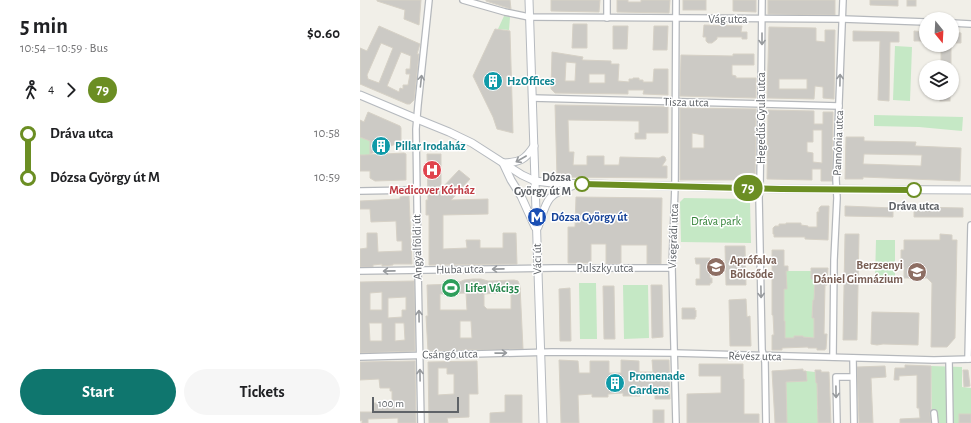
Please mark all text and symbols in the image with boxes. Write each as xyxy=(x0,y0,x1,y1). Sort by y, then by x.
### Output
north arrow xyxy=(919,12,959,52)
map controls xyxy=(919,12,959,100)
street label: Vág utca xyxy=(708,13,748,25)
text: 5 min xyxy=(20,15,68,37)
text: $0.60 xyxy=(307,26,340,41)
one-way arrow xyxy=(758,32,765,45)
text: 10:54 – 10:59 · Bus xyxy=(20,42,108,55)
button: layers xyxy=(919,60,959,100)
building icon: H2Offices xyxy=(482,70,504,92)
street label: Hegedűs Gyula utca xyxy=(755,72,768,164)
one-way arrow xyxy=(836,74,844,87)
one-way arrow xyxy=(417,75,424,88)
place label: H2Offices xyxy=(507,75,555,87)
icon: walk xyxy=(20,79,42,101)
icon: forward xyxy=(60,79,82,101)
text: 4 xyxy=(48,83,54,96)
text: 79 xyxy=(96,83,109,97)
street label: Tisza utca xyxy=(663,96,709,108)
street label: Pannónia utca xyxy=(831,109,845,176)
text: Dráva utca xyxy=(50,126,114,141)
text: 10:58 xyxy=(314,127,340,140)
building icon: Pillar Irodaház xyxy=(370,135,392,157)
place label: Pillar Irodaház xyxy=(395,140,466,152)
one-way arrow xyxy=(515,155,527,163)
hospital icon: Medicover Kórház xyxy=(421,159,443,181)
text: Dózsa György út M xyxy=(50,170,160,185)
text: 10:59 xyxy=(314,171,340,184)
place label: Dózsa György út M xyxy=(514,171,571,198)
line badge: 79 xyxy=(730,175,766,201)
marker: Dózsa György út M xyxy=(574,176,590,192)
text: 79 xyxy=(742,181,754,195)
marker: Dráva utca xyxy=(906,182,922,198)
place label: Medicover Kórház xyxy=(389,184,475,196)
place label: Dráva utca xyxy=(889,200,940,212)
street label: Visegrádi utca xyxy=(666,203,680,269)
metro station icon: Dózsa György út xyxy=(526,206,548,228)
place label: Dózsa György út xyxy=(551,211,628,224)
street label: Angyalföldi út xyxy=(410,214,425,280)
park label: Dráva park xyxy=(691,215,742,227)
street label: Váci út xyxy=(531,243,543,275)
place label: Aprófalva Bölcsőde xyxy=(730,254,777,280)
school or university icon: Aprófalva Bölcsőde xyxy=(705,256,727,278)
place label: Berzsenyi Dániel Gimnázium xyxy=(813,259,903,285)
school or university icon: Berzsenyi Dániel Gimnázium xyxy=(906,261,928,283)
street label: Pulszky utca xyxy=(577,262,634,275)
street label: Huba utca xyxy=(436,263,484,275)
one-way arrow xyxy=(492,265,505,273)
one-way arrow xyxy=(383,267,396,274)
sports icon: Life1 Váci35 xyxy=(440,277,462,299)
place label: Life1 Váci35 xyxy=(465,282,519,294)
one-way arrow xyxy=(757,285,765,298)
one-way arrow xyxy=(415,310,423,323)
street label: Csángó utca xyxy=(422,348,478,360)
one-way arrow xyxy=(494,349,507,357)
street label: Révész utca xyxy=(728,350,782,362)
button: Start xyxy=(20,369,176,415)
button: Tickets xyxy=(184,369,340,415)
one-way arrow xyxy=(416,369,424,382)
place label: Promenade Gardens xyxy=(629,370,685,396)
building icon: Promenade Gardens xyxy=(604,372,626,394)
one-way arrow xyxy=(833,385,840,398)
scale bar xyxy=(372,395,459,414)
text: 100 m xyxy=(378,398,404,409)

